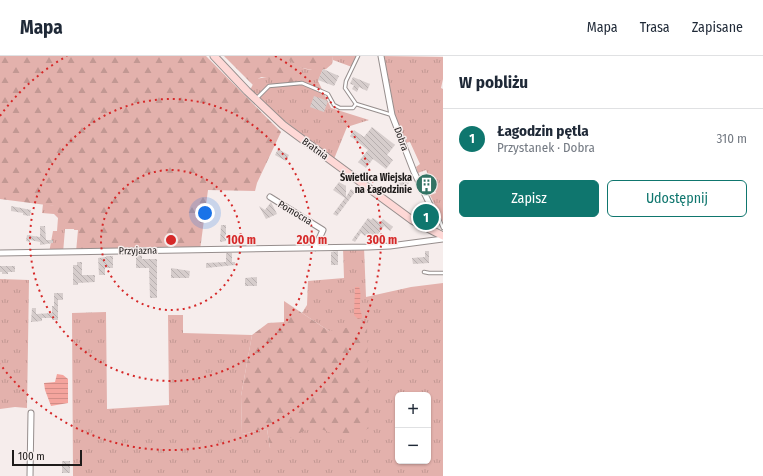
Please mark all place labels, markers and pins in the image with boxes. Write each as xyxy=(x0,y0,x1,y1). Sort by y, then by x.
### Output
place label: Świetlica Wiejska na Łagodzinie xyxy=(340,170,412,196)
building icon: Świetlica Wiejska na Łagodzinie xyxy=(414,171,440,197)
pin: 1 xyxy=(413,202,439,232)
centre of rings xyxy=(164,233,178,247)

